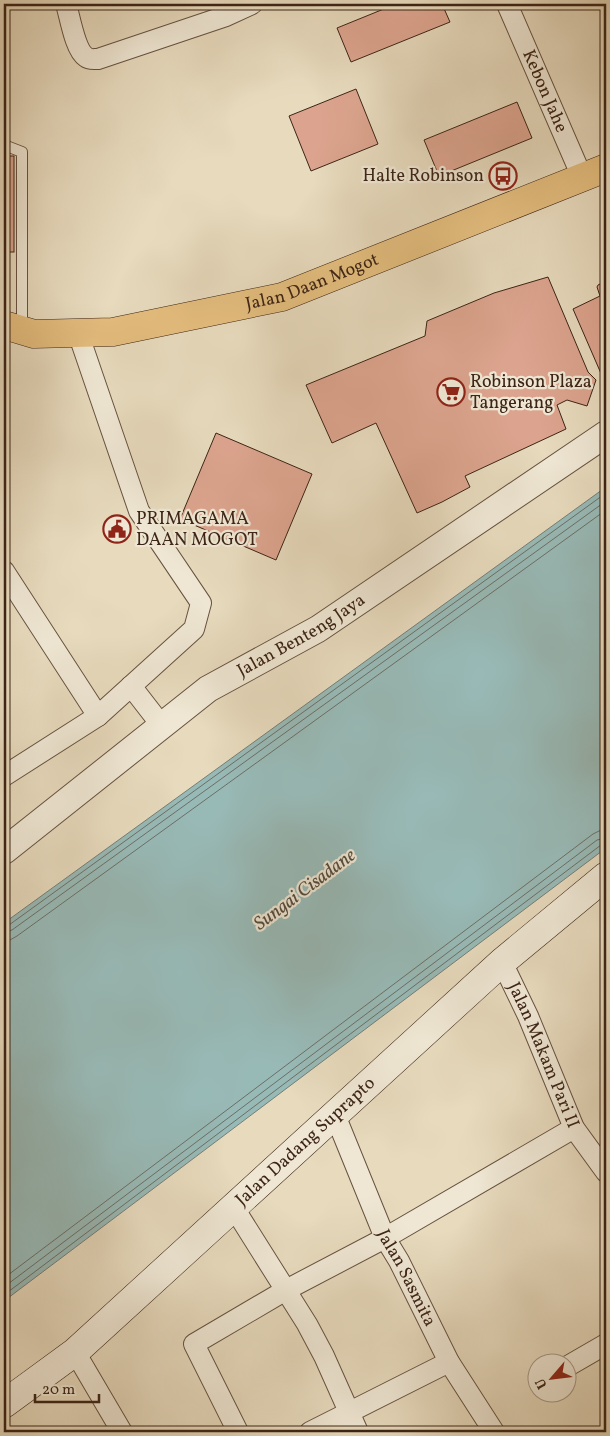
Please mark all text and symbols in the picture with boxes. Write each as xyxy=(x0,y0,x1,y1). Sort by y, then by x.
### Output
street label: Kebon Jahe xyxy=(516,46,574,137)
bus stop icon: Halte Robinson xyxy=(488,161,518,191)
place label: Halte Robinson xyxy=(362,164,484,189)
street label: Jalan Daan Mogot xyxy=(243,247,382,317)
place label: Robinson Plaza Tangerang xyxy=(470,370,592,416)
supermarket icon: Robinson Plaza Tangerang xyxy=(436,377,466,407)
place label: PRIMAGAMA DAAN MOGOT xyxy=(136,507,258,553)
public building icon: PRIMAGAMA DAAN MOGOT xyxy=(102,514,132,544)
street label: Jalan Benteng Jaya xyxy=(233,588,371,683)
water label: Sungai Cisadane xyxy=(249,843,361,937)
street label: Jalan Makam Pari II xyxy=(501,978,585,1132)
street label: Jalan Dadang Suprapto xyxy=(230,1071,381,1212)
street label: Jalan Sasmita xyxy=(370,1226,442,1331)
north arrow xyxy=(528,1354,578,1404)
scale bar xyxy=(35,1371,99,1403)
text: U xyxy=(531,1374,552,1392)
text: 20 m xyxy=(42,1380,75,1401)

